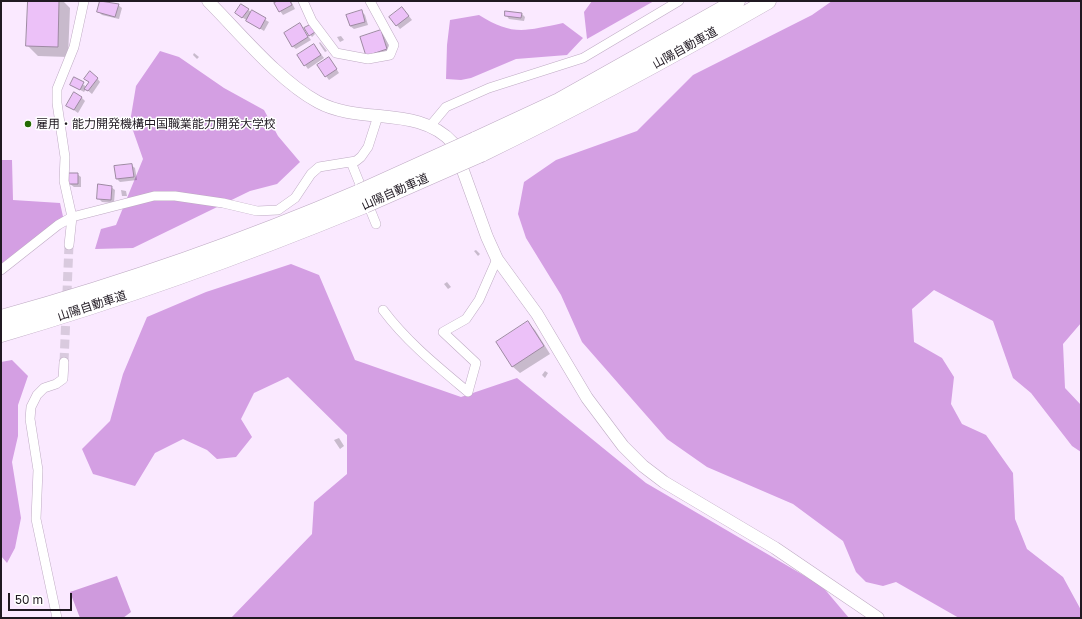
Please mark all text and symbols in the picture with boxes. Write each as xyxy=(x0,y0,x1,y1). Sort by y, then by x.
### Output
street label: 山陽自動車道 xyxy=(650,24,720,72)
place label: 雇用・能力開発機構中国職業能力開発大学校 xyxy=(36,117,276,131)
marker: 雇用・能力開発機構中国職業能力開発大学校 xyxy=(23,119,33,129)
street label: 山陽自動車道 xyxy=(359,171,431,213)
street label: 山陽自動車道 xyxy=(56,288,128,324)
scale bar xyxy=(10,585,74,611)
text: 50 m xyxy=(15,592,43,607)

